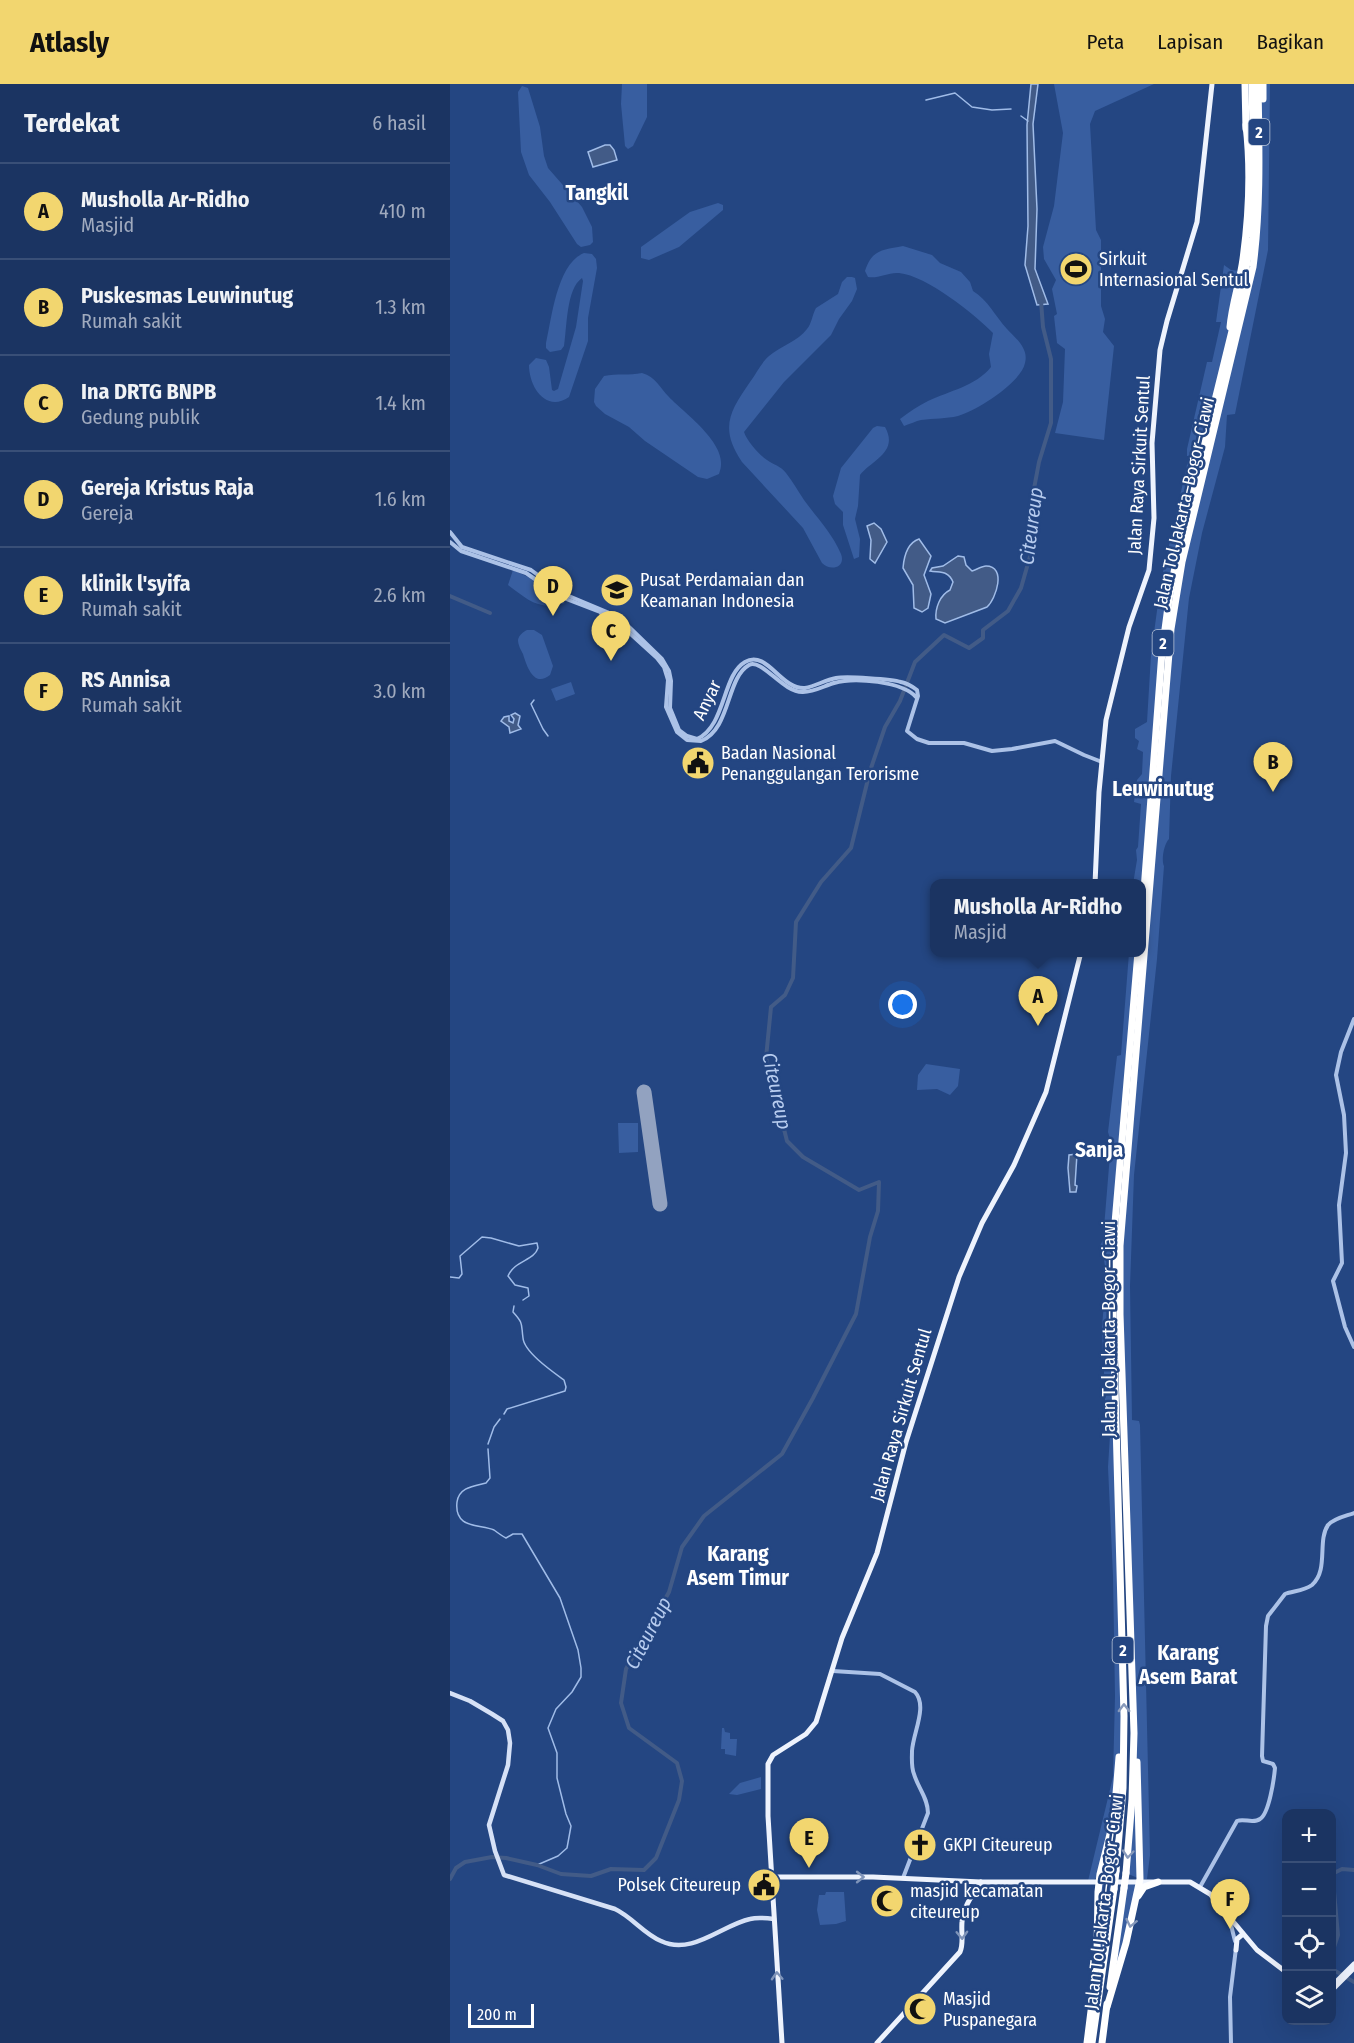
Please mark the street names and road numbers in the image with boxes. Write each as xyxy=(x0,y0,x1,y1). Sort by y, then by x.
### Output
road number: 2 xyxy=(1248,119,1270,145)
street label: Jalan Raya Sirkuit Sentul xyxy=(1123,375,1155,555)
street label: Jalan Tol Jakarta–Bogor–Ciawi xyxy=(1149,395,1219,611)
road number: 2 xyxy=(1152,630,1174,656)
street label: Anyar xyxy=(688,676,726,724)
street label: Jalan Tol Jakarta–Bogor–Ciawi xyxy=(1098,1221,1120,1437)
street label: Jalan Raya Sirkuit Sentul xyxy=(866,1326,936,1504)
road number: 2 xyxy=(1112,1637,1134,1663)
street label: Jalan Tol Jakarta–Bogor–Ciawi xyxy=(1080,1793,1128,2011)

